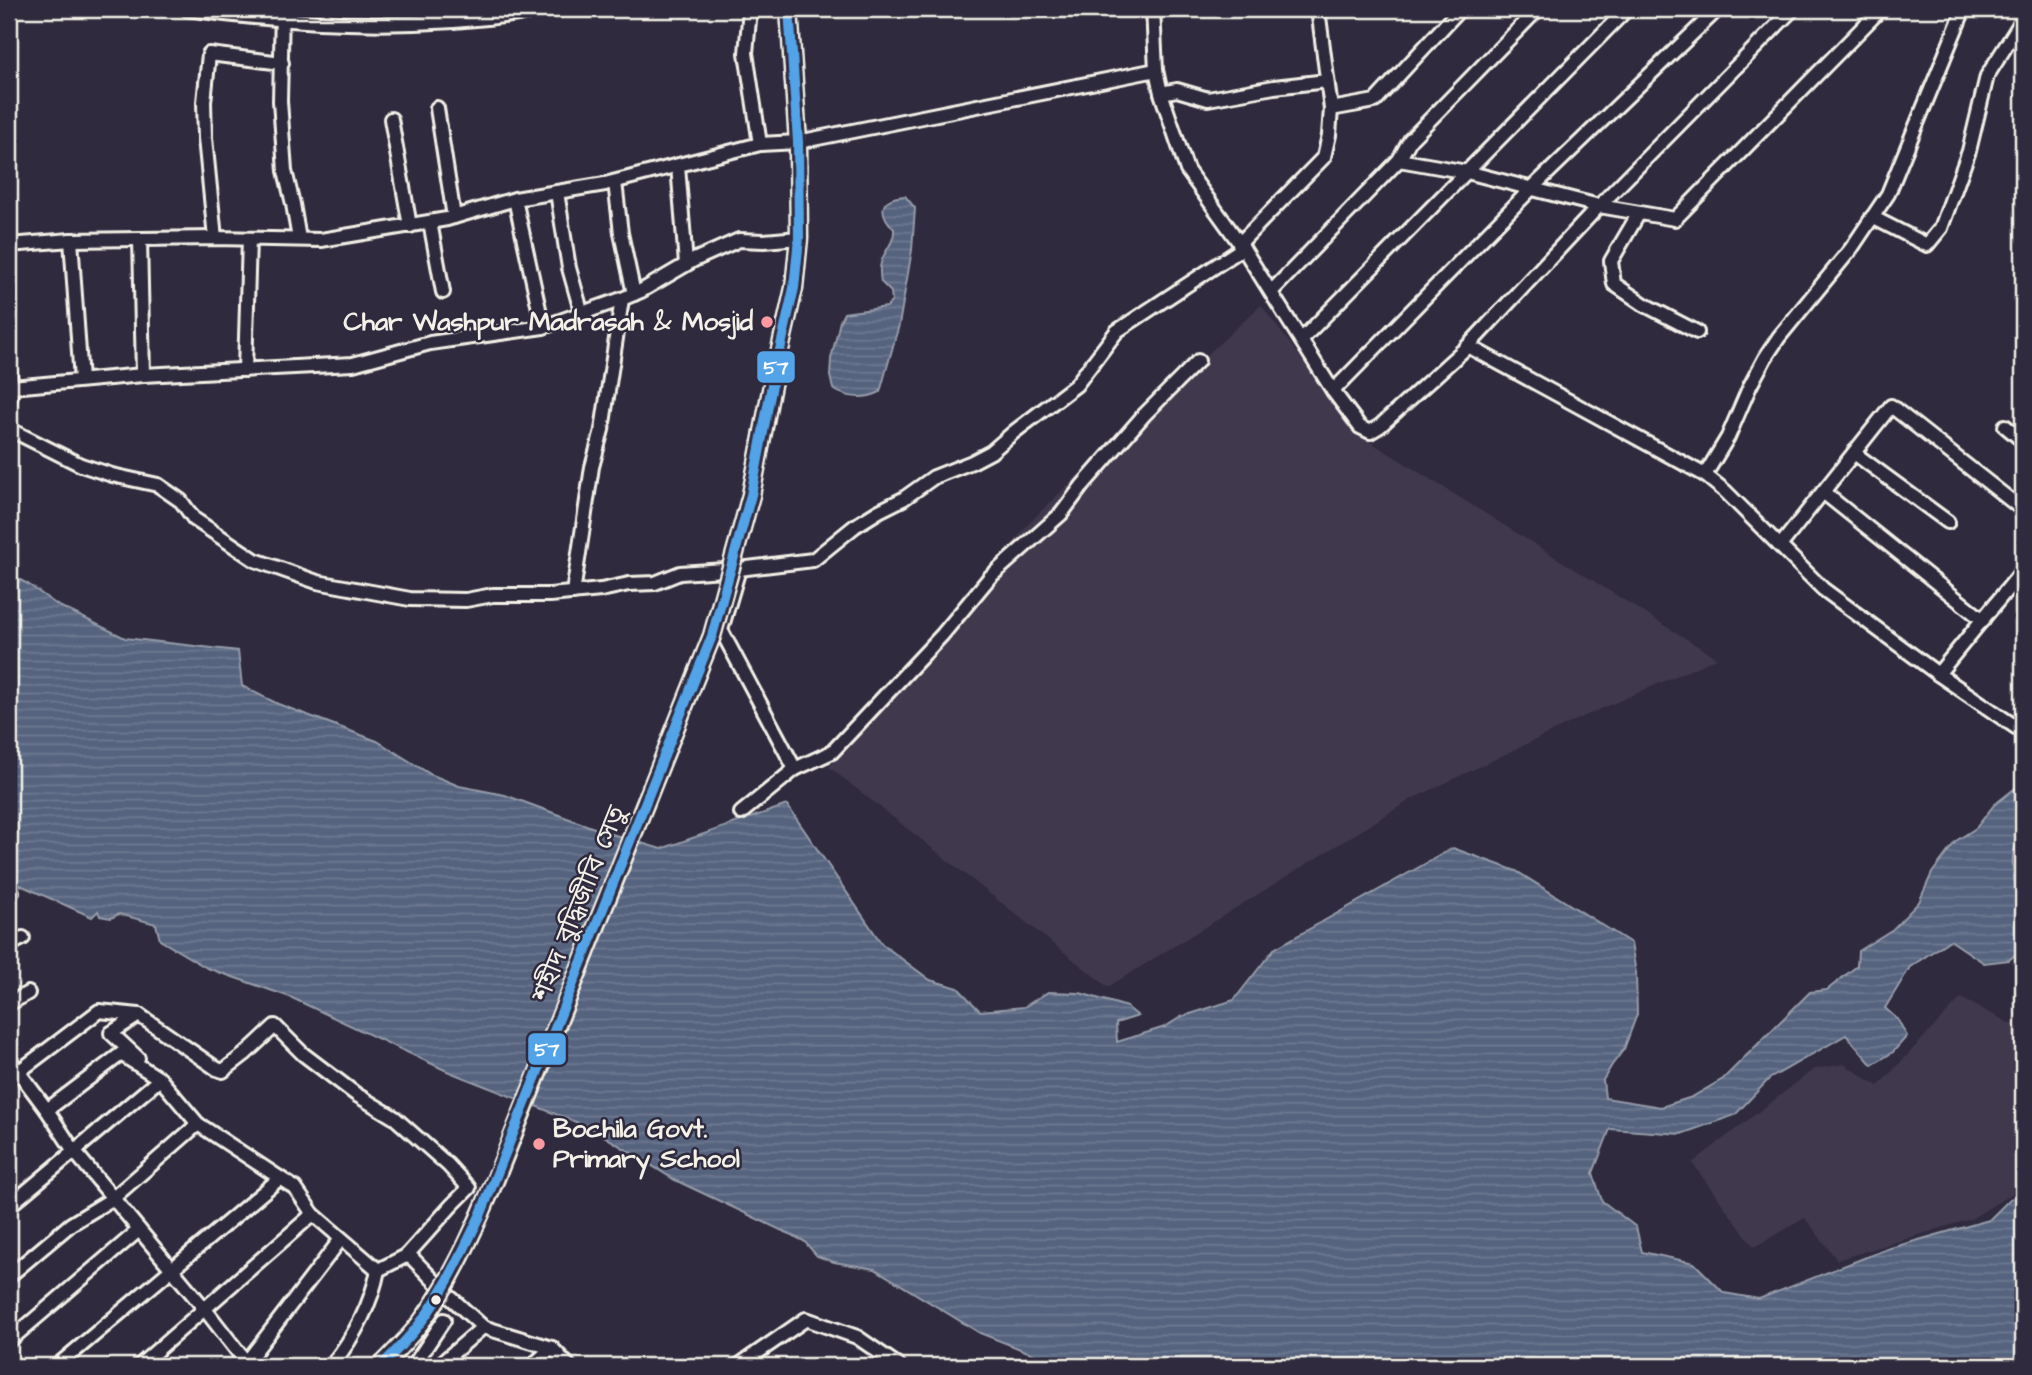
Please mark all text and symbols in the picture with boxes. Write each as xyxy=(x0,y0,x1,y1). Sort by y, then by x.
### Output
place label: Char Washpur Madrasah & Mosjid xyxy=(344,304,754,340)
marker: Char Washpur Madrasah & Mosjid xyxy=(759,314,775,330)
line badge: 57 xyxy=(756,350,796,384)
text: 57 xyxy=(763,355,789,382)
street label: শহীদ বুদ্ধিজীবি সেতু xyxy=(523,800,635,1008)
line badge: 57 xyxy=(527,1032,567,1066)
text: 57 xyxy=(534,1037,560,1064)
place label: Bochila Govt. Primary School xyxy=(553,1111,740,1180)
marker: Bochila Govt. Primary School xyxy=(531,1136,547,1152)
unlabelled marker xyxy=(429,1293,443,1307)

